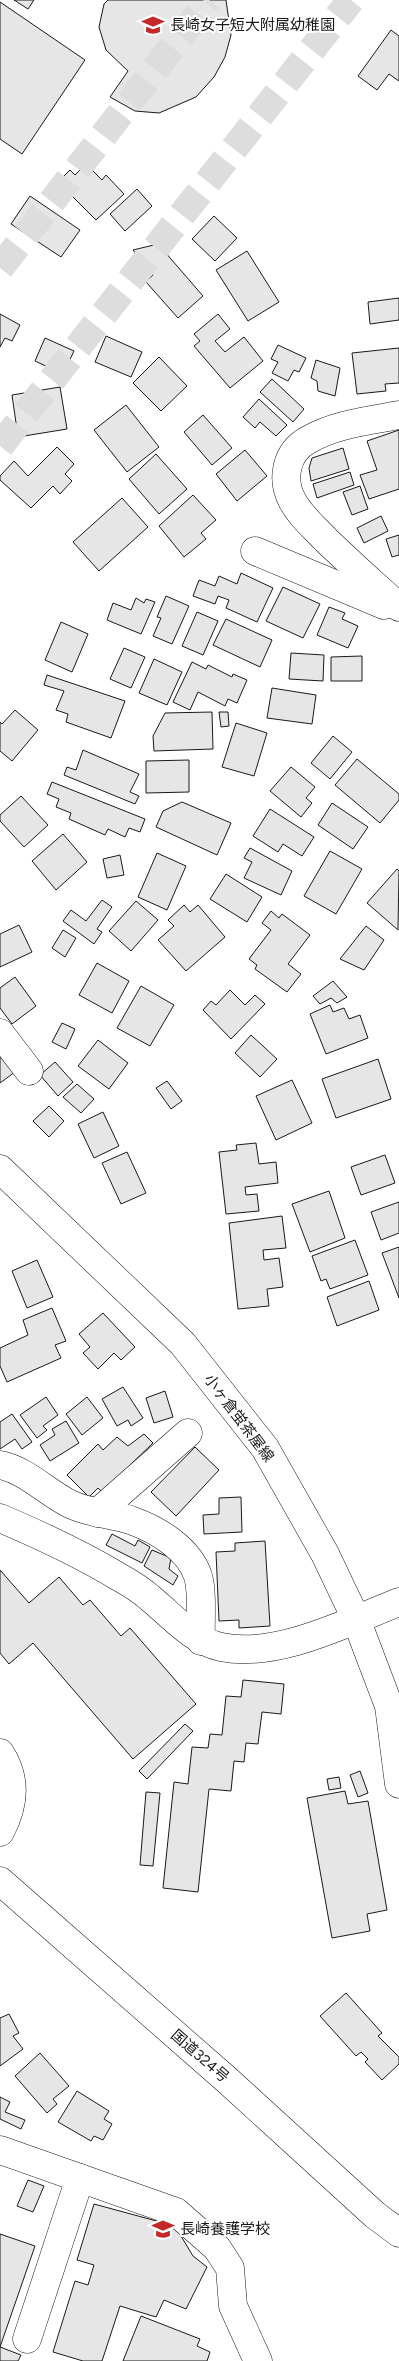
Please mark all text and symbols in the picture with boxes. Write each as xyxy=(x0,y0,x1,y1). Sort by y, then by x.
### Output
school or university icon: 長崎女子短大附属幼稚園 xyxy=(140,12,166,38)
place label: 長崎女子短大附属幼稚園 xyxy=(170,16,335,34)
street label: 小ヶ倉蛍茶屋線 xyxy=(200,1371,278,1465)
street label: 国道324号 xyxy=(167,2026,233,2086)
school or university icon: 長崎養護学校 xyxy=(150,2216,176,2242)
place label: 長崎養護学校 xyxy=(180,2220,270,2238)

